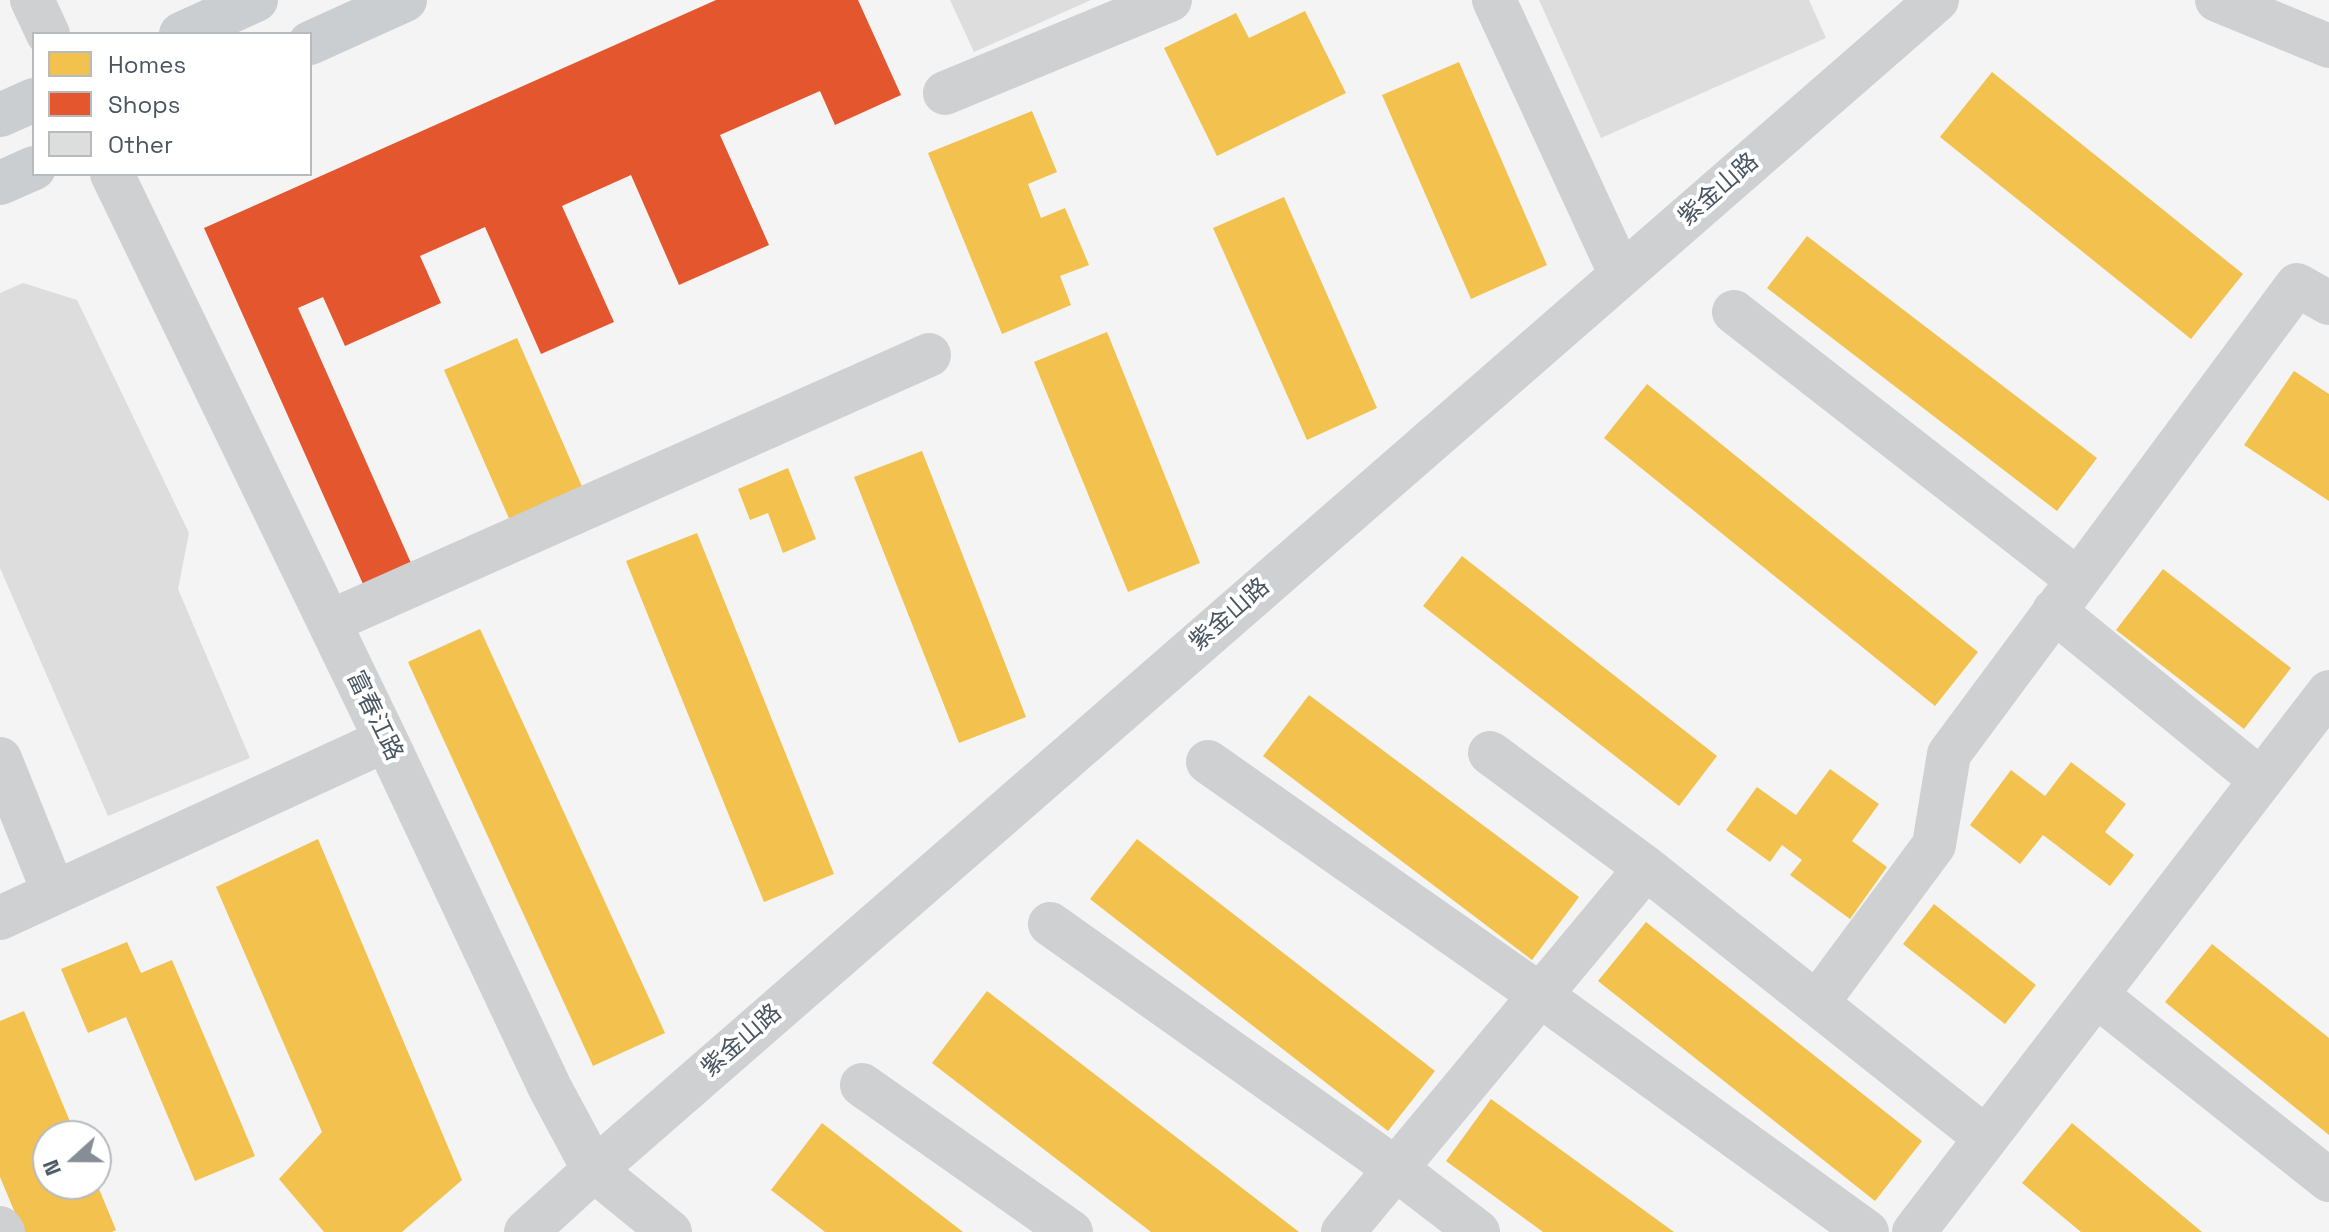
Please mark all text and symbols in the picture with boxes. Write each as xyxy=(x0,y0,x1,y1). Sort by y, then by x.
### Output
legend xyxy=(32,32,312,176)
text: Homes xyxy=(108,49,186,80)
text: Shops xyxy=(108,89,180,120)
text: Other xyxy=(108,129,173,160)
street label: 紫金山路 xyxy=(1673,148,1765,232)
street label: 紫金山路 xyxy=(1184,573,1276,657)
street label: 富春江路 xyxy=(340,667,408,765)
street label: 紫金山路 xyxy=(696,999,788,1083)
north arrow xyxy=(32,1120,112,1200)
text: N xyxy=(36,1156,67,1180)

